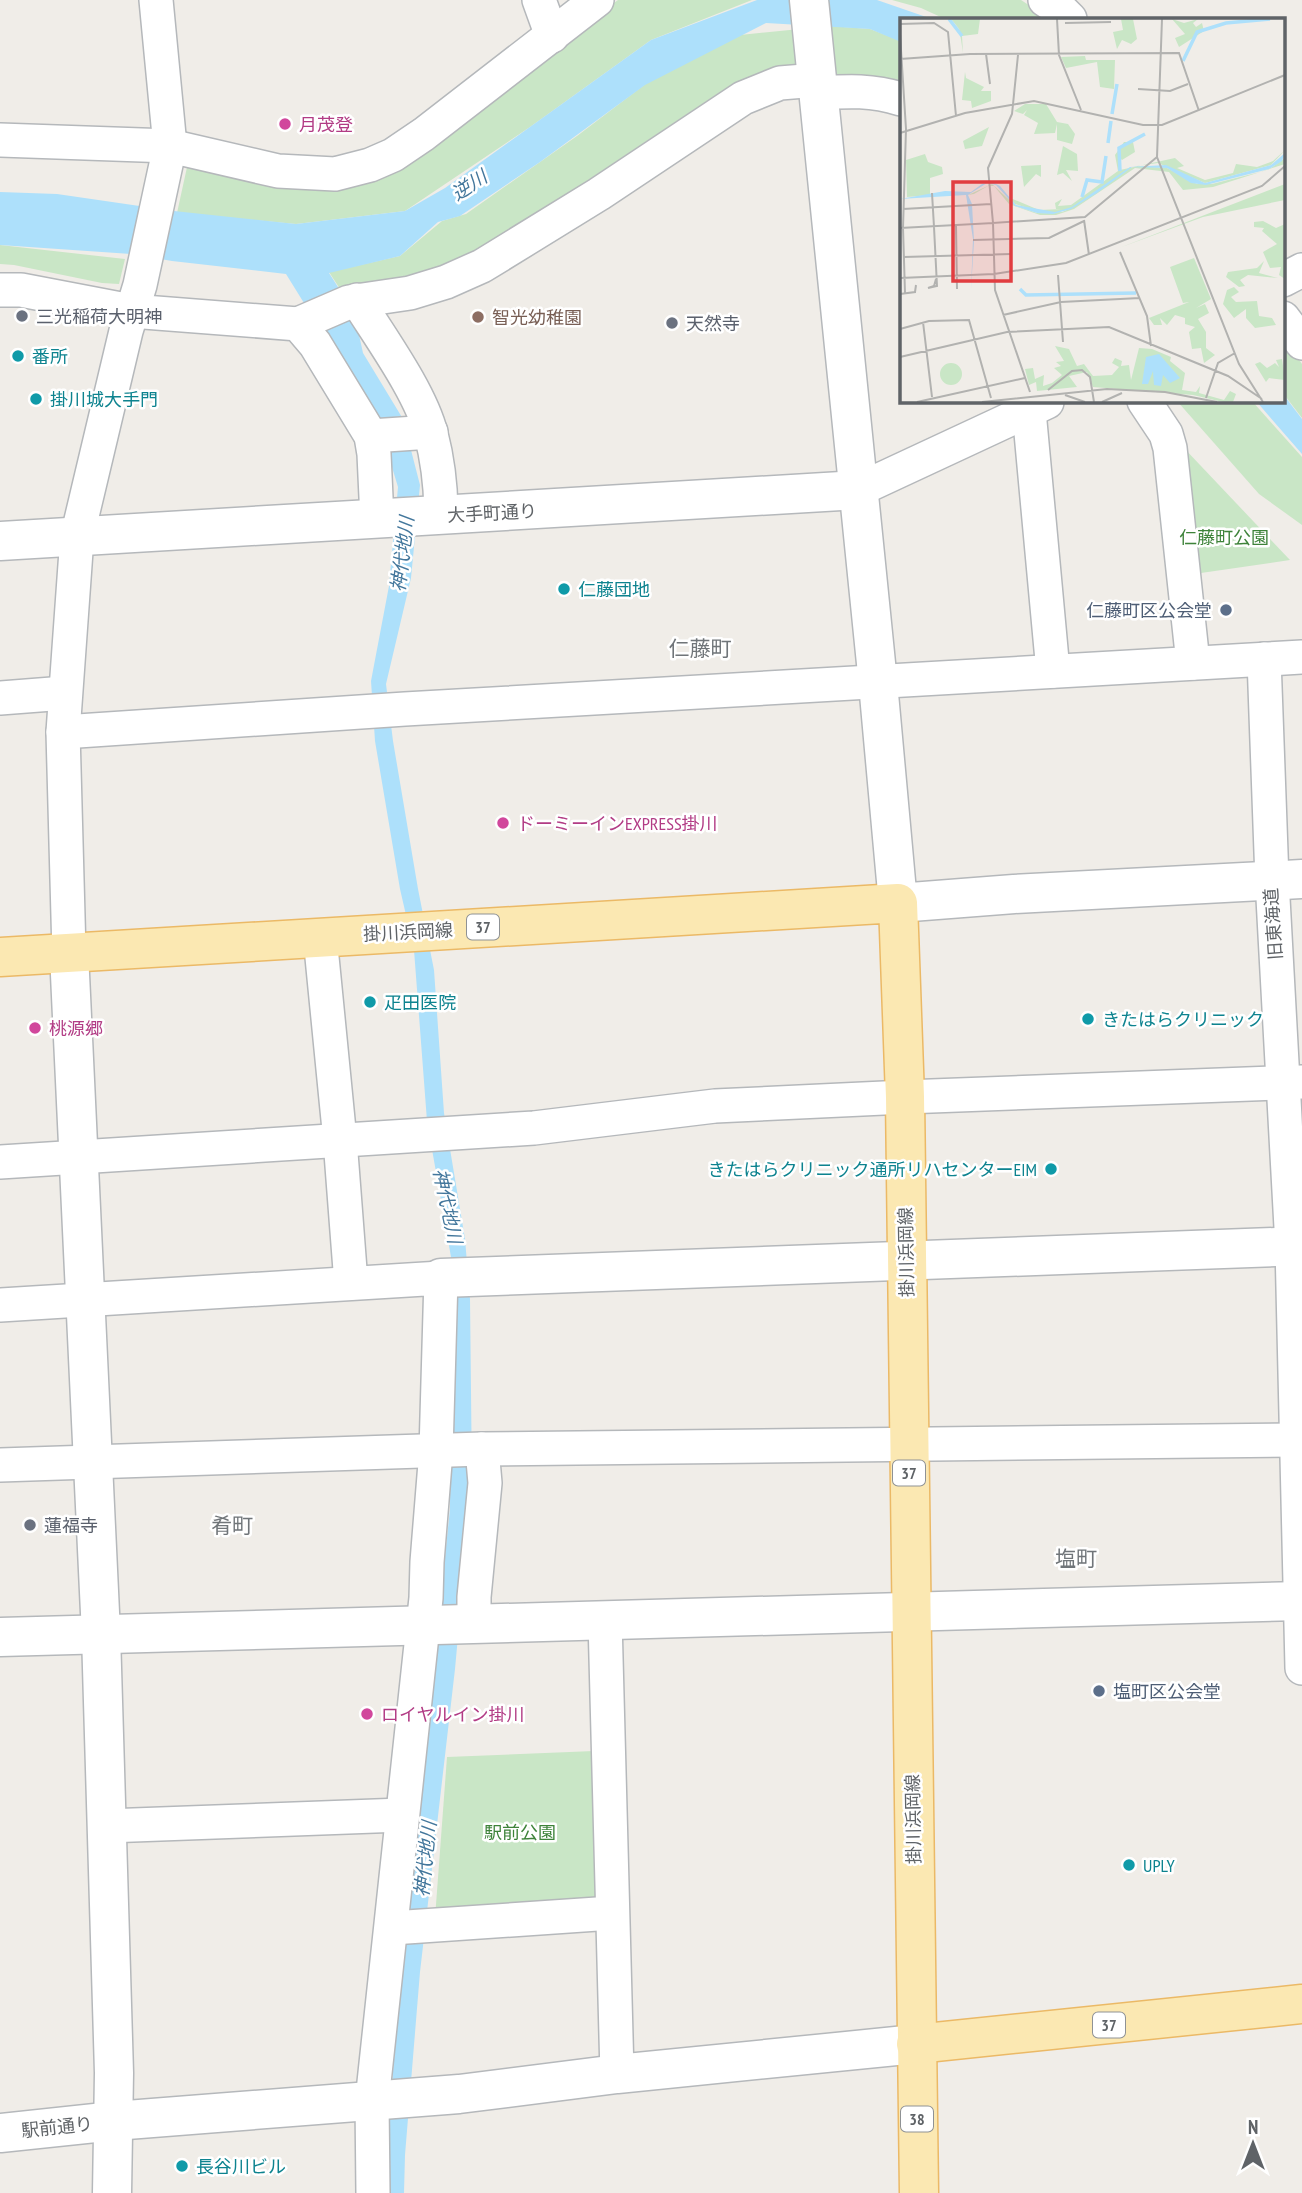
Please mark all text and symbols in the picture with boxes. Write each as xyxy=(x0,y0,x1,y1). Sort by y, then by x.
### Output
inset map xyxy=(900,18,1284,402)
place label: 月茂登 xyxy=(299,113,353,136)
marker: 月茂登 xyxy=(277,116,293,132)
water label: 逆川 xyxy=(447,164,493,205)
place label: 三光稲荷大明神 xyxy=(36,305,162,328)
place label: 智光幼稚園 xyxy=(492,306,582,329)
marker: 三光稲荷大明神 xyxy=(14,308,30,324)
marker: 智光幼稚園 xyxy=(470,309,486,325)
place label: 天然寺 xyxy=(686,312,740,335)
marker: 天然寺 xyxy=(664,315,680,331)
place label: 番所 xyxy=(32,345,68,368)
marker: 番所 xyxy=(10,348,26,364)
place label: 掛川城大手門 xyxy=(50,388,158,411)
marker: 掛川城大手門 xyxy=(28,391,44,407)
street label: 大手町通り xyxy=(446,499,538,527)
water label: 神代地川 xyxy=(385,513,419,593)
park label: 仁藤町公園 xyxy=(1179,526,1269,549)
place label: 仁藤団地 xyxy=(578,578,650,601)
marker: 仁藤団地 xyxy=(556,581,572,597)
place label: 仁藤町区公会堂 xyxy=(1086,599,1212,622)
marker: 仁藤町区公会堂 xyxy=(1218,602,1234,618)
district label: 仁藤町 xyxy=(669,635,732,662)
place label: ドーミーインEXPRESS掛川 xyxy=(517,812,718,835)
marker: ドーミーインEXPRESS掛川 xyxy=(495,815,511,831)
street label: 旧東海道 xyxy=(1259,887,1287,961)
road number: 37 xyxy=(467,914,499,939)
street label: 掛川浜岡線 xyxy=(362,918,454,946)
place label: 疋田医院 xyxy=(384,991,456,1014)
marker: 疋田医院 xyxy=(362,994,378,1010)
place label: きたはらクリニック xyxy=(1102,1008,1264,1031)
marker: きたはらクリニック xyxy=(1080,1011,1096,1027)
place label: 桃源郷 xyxy=(49,1017,103,1040)
marker: 桃源郷 xyxy=(27,1020,43,1036)
place label: きたはらクリニック通所リハセンターEIM xyxy=(708,1158,1037,1181)
marker: きたはらクリニック通所リハセンターEIM xyxy=(1043,1161,1059,1177)
water label: 神代地川 xyxy=(428,1166,468,1248)
street label: 掛川浜岡線 xyxy=(894,1207,918,1297)
road number: 37 xyxy=(893,1460,925,1485)
district label: 肴町 xyxy=(211,1512,253,1539)
place label: 蓮福寺 xyxy=(44,1514,98,1537)
marker: 蓮福寺 xyxy=(22,1517,38,1533)
district label: 塩町 xyxy=(1055,1545,1097,1572)
place label: 塩町区公会堂 xyxy=(1113,1680,1221,1703)
marker: 塩町区公会堂 xyxy=(1091,1683,1107,1699)
place label: ロイヤルイン掛川 xyxy=(381,1703,524,1726)
marker: ロイヤルイン掛川 xyxy=(359,1706,375,1722)
street label: 掛川浜岡線 xyxy=(901,1774,925,1864)
water label: 神代地川 xyxy=(409,1818,441,1898)
park label: 駅前公園 xyxy=(484,1821,556,1844)
place label: UPLY xyxy=(1143,1854,1175,1877)
marker: UPLY xyxy=(1121,1857,1137,1873)
road number: 37 xyxy=(1093,2012,1125,2038)
road number: 38 xyxy=(901,2106,933,2132)
north arrow xyxy=(1218,2109,1288,2179)
street label: 駅前通り xyxy=(20,2112,94,2142)
text: N xyxy=(1248,2115,1258,2139)
place label: 長谷川ビル xyxy=(196,2155,286,2178)
marker: 長谷川ビル xyxy=(174,2158,190,2174)

